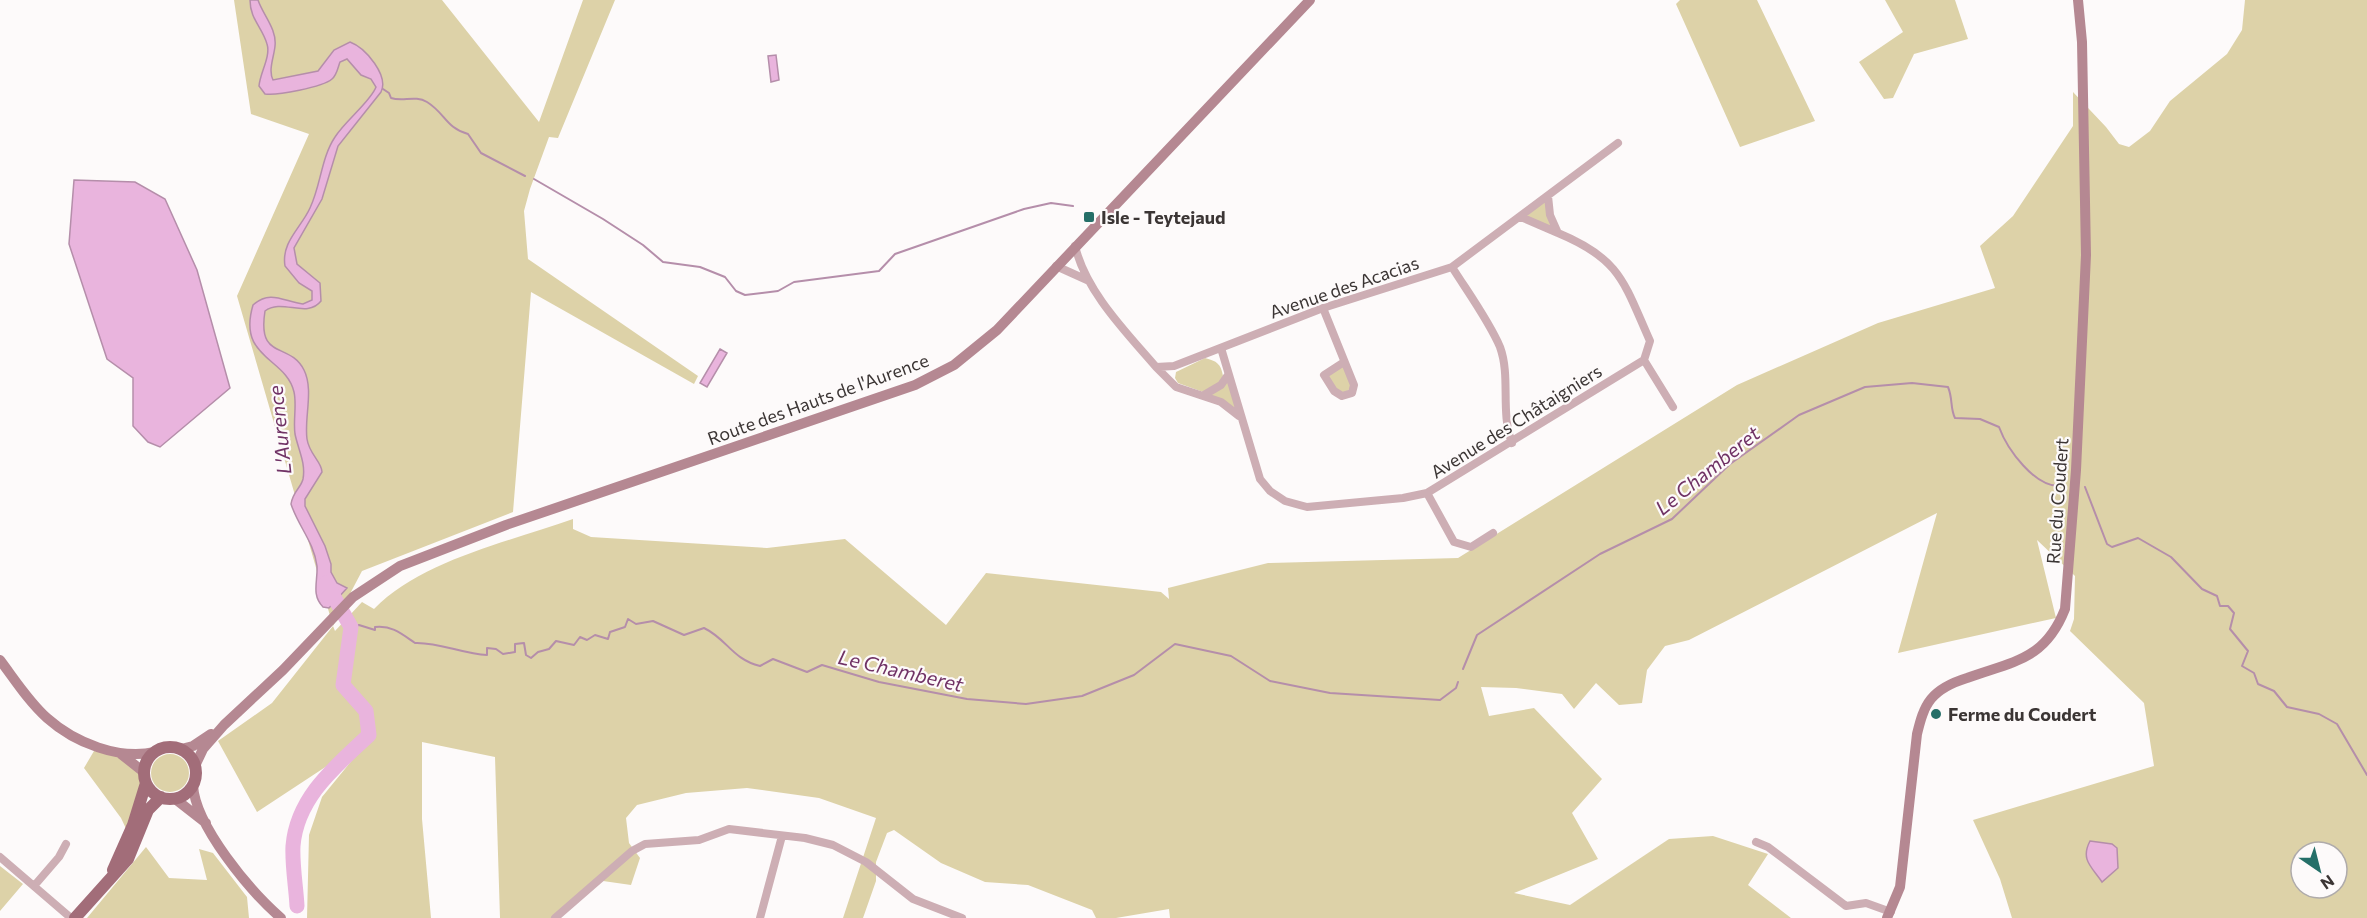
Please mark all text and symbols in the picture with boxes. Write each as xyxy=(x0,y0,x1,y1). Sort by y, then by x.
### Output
place label: Isle - Teytejaud xyxy=(1101,206,1226,228)
marker: Isle - Teytejaud xyxy=(1082,210,1096,224)
street label: Avenue des Acacias xyxy=(1266,251,1422,323)
street label: Route des Hauts de l'Aurence xyxy=(704,349,932,449)
street label: Avenue des Châtaigniers xyxy=(1426,359,1606,483)
water label: L'Aurence xyxy=(262,384,296,476)
water label: Le Chamberet xyxy=(1650,420,1765,519)
street label: Rue du Coudert xyxy=(2042,437,2072,565)
water label: Le Chamberet xyxy=(836,644,967,696)
place label: Ferme du Coudert xyxy=(1948,703,2097,725)
marker: Ferme du Coudert xyxy=(1929,707,1943,721)
north arrow xyxy=(2289,840,2349,900)
text: N xyxy=(2318,871,2338,894)

